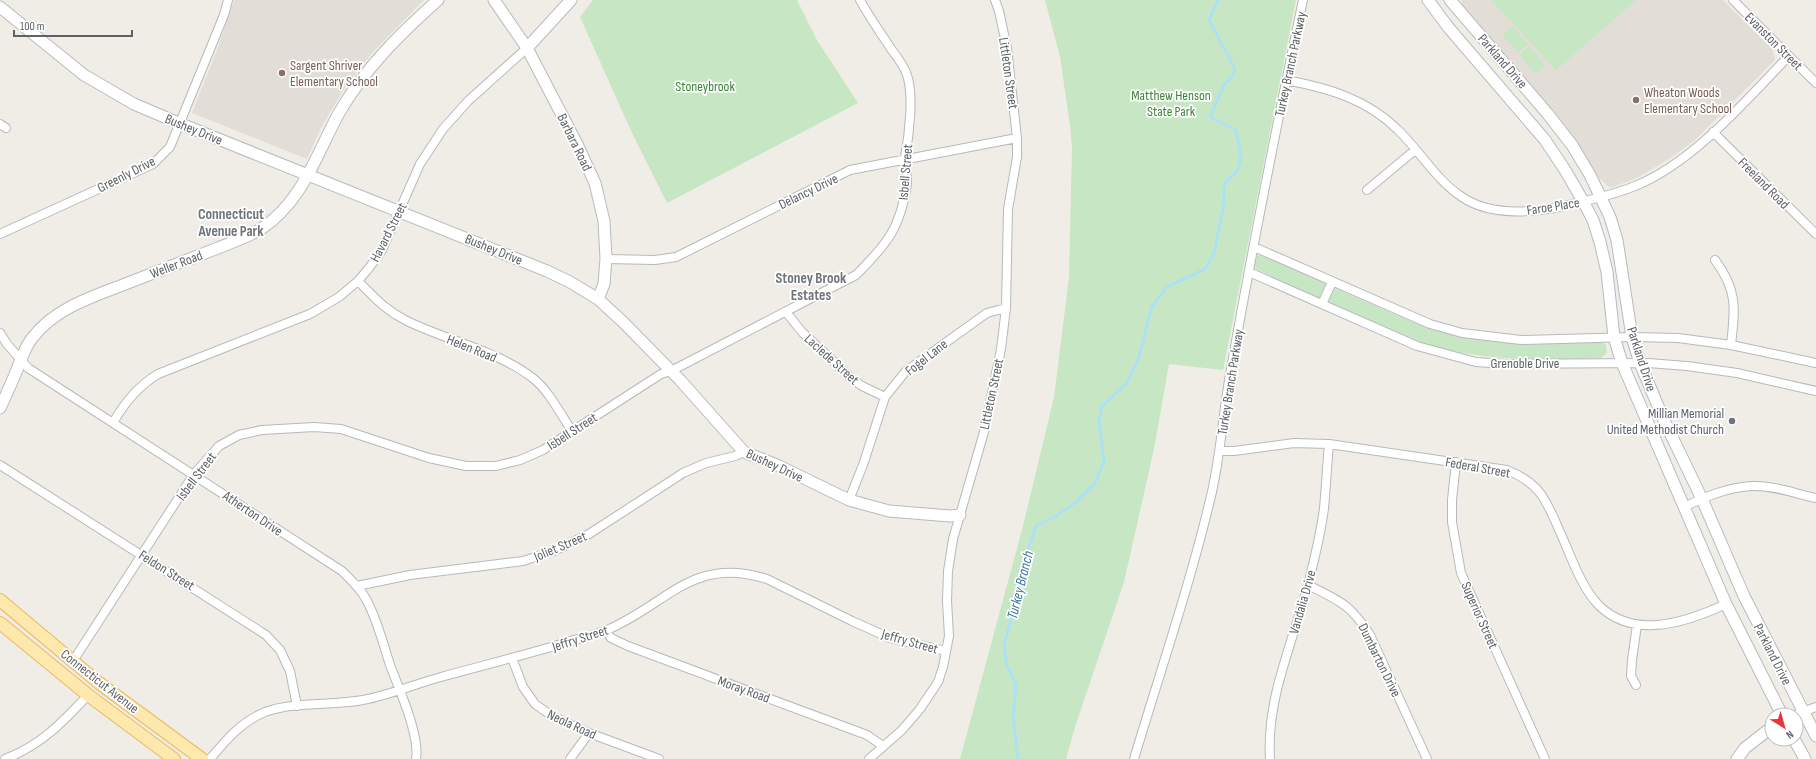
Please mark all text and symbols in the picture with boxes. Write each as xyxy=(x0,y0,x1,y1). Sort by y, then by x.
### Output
street label: Turkey Branch Parkway xyxy=(1271,9,1310,118)
street label: Evanston Street xyxy=(1741,9,1806,74)
scale bar xyxy=(14,12,132,38)
text: 100 m xyxy=(20,19,45,34)
street label: Parkland Drive xyxy=(1474,30,1531,92)
street label: Littleton Street xyxy=(995,36,1022,110)
place label: Sargent Shriver Elementary School xyxy=(290,57,378,90)
marker: Sargent Shriver Elementary School xyxy=(277,68,287,78)
park label: Stoneybrook xyxy=(675,78,735,95)
place label: Wheaton Woods Elementary School xyxy=(1644,84,1732,117)
park label: Matthew Henson State Park xyxy=(1131,87,1211,120)
marker: Wheaton Woods Elementary School xyxy=(1631,95,1641,105)
street label: Bushey Drive xyxy=(162,110,225,149)
street label: Barbara Road xyxy=(553,111,596,174)
street label: Isbell Street xyxy=(895,143,916,201)
street label: Greenly Drive xyxy=(94,153,158,196)
street label: Freeland Road xyxy=(1734,154,1793,213)
street label: Delancy Drive xyxy=(776,170,841,213)
street label: Faroe Place xyxy=(1526,194,1581,219)
street label: Havard Street xyxy=(366,200,411,265)
district label: Connecticut Avenue Park xyxy=(197,205,264,241)
street label: Bushey Drive xyxy=(462,230,525,269)
street label: Weller Road xyxy=(147,247,205,282)
district label: Stoney Brook Estates xyxy=(776,269,847,305)
street label: Parkland Drive xyxy=(1623,325,1660,394)
street label: Turkey Branch Parkway xyxy=(1214,327,1247,436)
street label: Laclede Street xyxy=(801,330,862,388)
street label: Helen Road xyxy=(444,331,499,366)
street label: Fogel Lane xyxy=(902,336,951,379)
street label: Grenoble Drive xyxy=(1491,355,1559,372)
street label: Littleton Street xyxy=(976,357,1007,431)
place label: Millian Memorial United Methodist Church xyxy=(1607,405,1724,438)
street label: Isbell Street xyxy=(544,409,601,454)
marker: Millian Memorial United Methodist Church xyxy=(1727,416,1737,426)
street label: Bushey Drive xyxy=(744,445,806,486)
street label: Isbell Street xyxy=(173,449,220,504)
street label: Federal Street xyxy=(1444,453,1512,482)
street label: Atherton Drive xyxy=(219,487,286,540)
street label: Joliet Street xyxy=(530,528,589,566)
street label: Feldon Street xyxy=(136,547,198,594)
water label: Turkey Branch xyxy=(1003,549,1038,621)
street label: Vandalia Drive xyxy=(1285,568,1320,636)
street label: Superior Street xyxy=(1457,579,1502,651)
street label: Jeffry Street xyxy=(549,621,610,656)
street label: Dumbarton Drive xyxy=(1354,621,1405,700)
street label: Parkland Drive xyxy=(1750,621,1795,688)
street label: Jeffry Street xyxy=(879,625,940,658)
street label: Connecticut Avenue xyxy=(57,646,142,717)
street label: Moray Road xyxy=(715,672,772,707)
street label: Neola Road xyxy=(545,706,599,743)
north arrow xyxy=(1764,707,1804,747)
text: N xyxy=(1783,728,1796,742)

